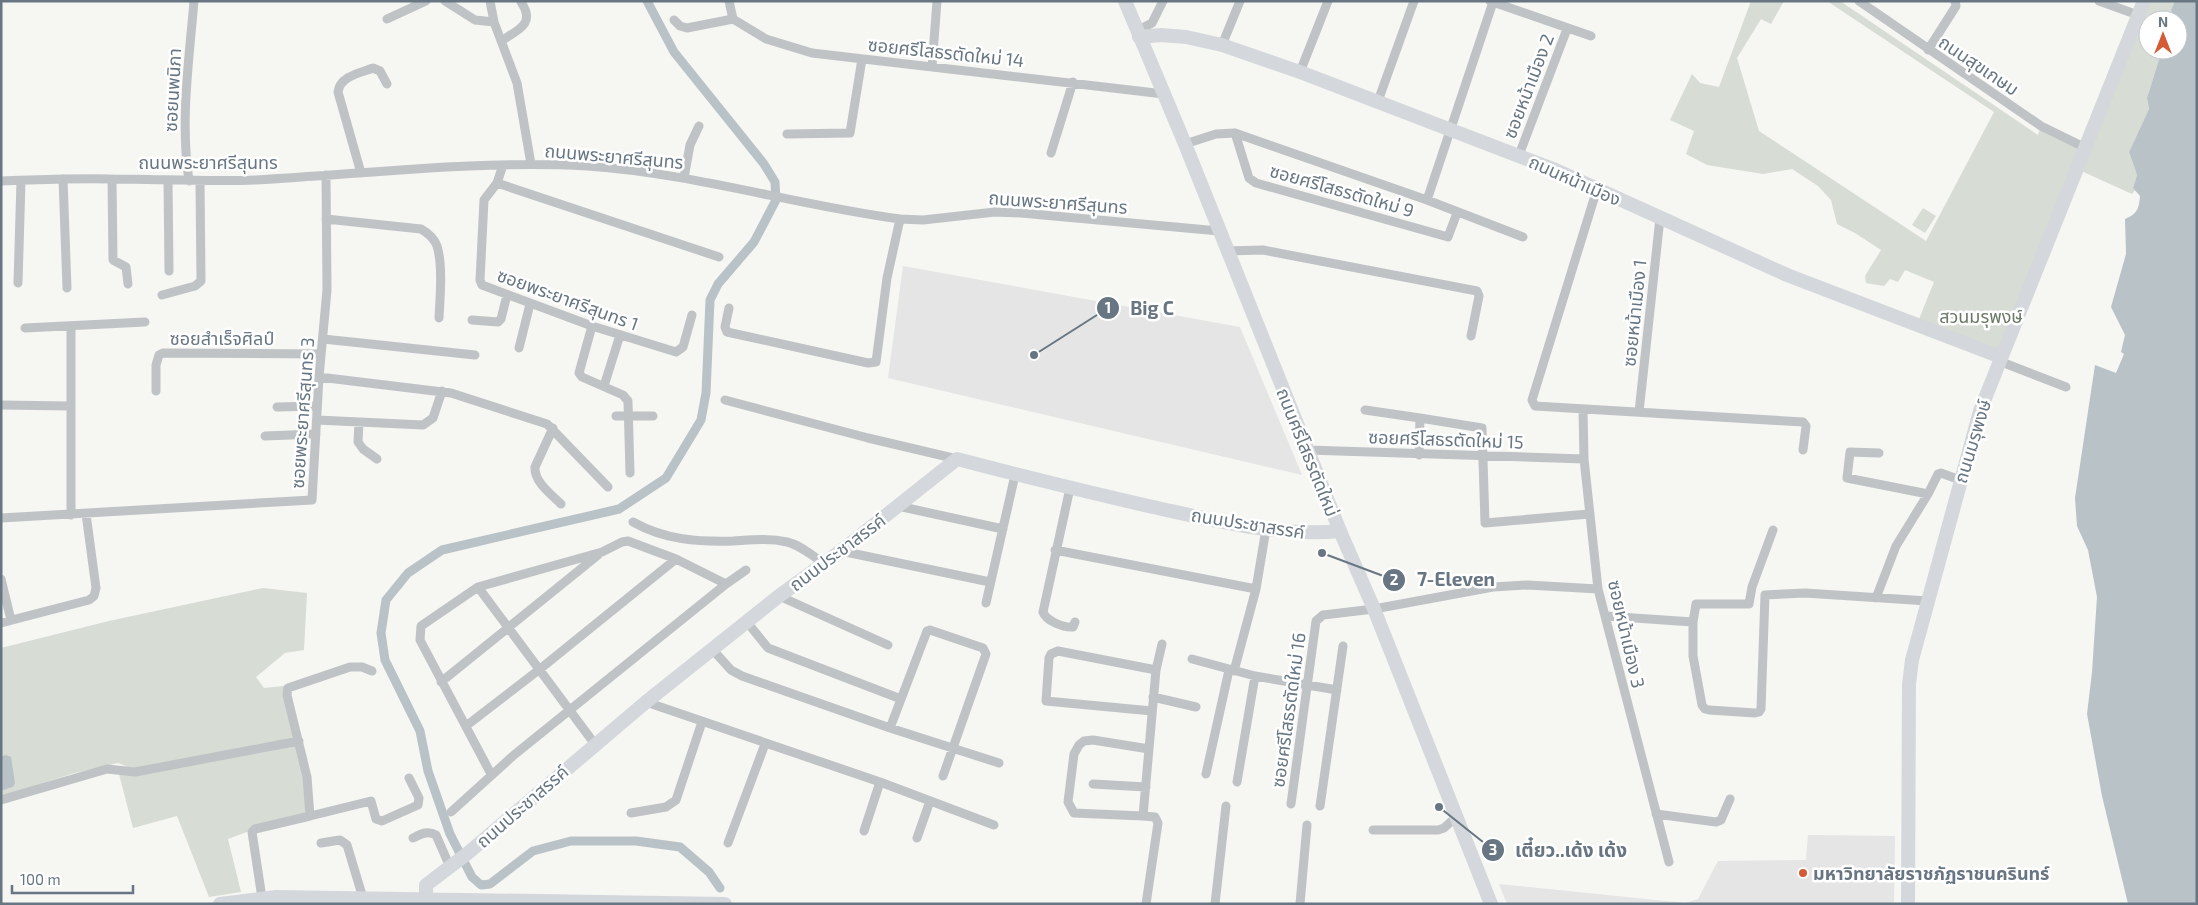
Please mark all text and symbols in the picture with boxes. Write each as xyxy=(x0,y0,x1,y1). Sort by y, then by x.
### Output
north arrow xyxy=(2138,10,2188,60)
text: N xyxy=(2158,13,2168,30)
street label: ถนนสุขเกษม xyxy=(1934,30,2023,101)
street label: ซอยหน้าเมือง 2 xyxy=(1498,31,1558,141)
street label: ซอยศรีโสธรตัดใหม่ 14 xyxy=(867,33,1025,71)
street label: ซอยนพนิภา xyxy=(159,48,185,132)
street label: ถนนพระยาศรีสุนทร xyxy=(543,139,685,174)
street label: ถนนหน้าเมือง xyxy=(1526,150,1624,210)
street label: ถนนพระยาศรีสุนทร xyxy=(138,151,278,174)
street label: ซอยศรีโสธรตัดใหม่ 9 xyxy=(1267,159,1417,221)
street label: ถนนพระยาศรีสุนทร xyxy=(988,186,1129,219)
street label: ซอยหน้าเมือง 1 xyxy=(1617,258,1651,368)
street label: ซอยพระยาศรีสุนทร 1 xyxy=(494,263,642,336)
callout: Big C xyxy=(1095,291,1184,325)
text: Big C xyxy=(1130,296,1174,319)
text: 1 xyxy=(1105,298,1111,316)
park label: สวนมรุพงษ์ xyxy=(1939,305,2023,328)
street label: ซอยสำเร็จศิลป์ xyxy=(170,327,274,349)
street label: ซอยพระยาศรีสุนทร 3 xyxy=(286,337,319,489)
street label: ถนนศรีโสธรตัดใหม่ xyxy=(1272,385,1344,519)
street label: ถนนมรุพงษ์ xyxy=(1949,396,1996,486)
street label: ซอยศรีโสธรตัดใหม่ 15 xyxy=(1368,425,1524,453)
street label: ถนนประชาสรรค์ xyxy=(1190,503,1306,543)
street label: ถนนประชาสรรค์ xyxy=(785,509,889,595)
callout: 7-Eleven xyxy=(1382,563,1505,597)
text: 7-Eleven xyxy=(1417,567,1495,590)
text: 2 xyxy=(1390,570,1399,588)
street label: ซอยหน้าเมือง 3 xyxy=(1604,578,1650,690)
street label: ซอยศรีโสธรตัดใหม่ 16 xyxy=(1266,631,1310,789)
street label: ถนนประชาสรรค์ xyxy=(471,760,573,852)
callout: เตี๋ยว..เด้ง เด้ง xyxy=(1480,833,1638,867)
text: เตี๋ยว..เด้ง เด้ง xyxy=(1515,837,1627,861)
text: 3 xyxy=(1489,840,1497,858)
scale bar xyxy=(12,862,134,894)
place label: มหาวิทยาลัยราชภัฏราชนครินทร์ xyxy=(1813,862,2050,884)
marker: มหาวิทยาลัยราชภัฏราชนครินทร์ xyxy=(1797,867,1809,879)
text: 100 m xyxy=(20,870,61,888)

